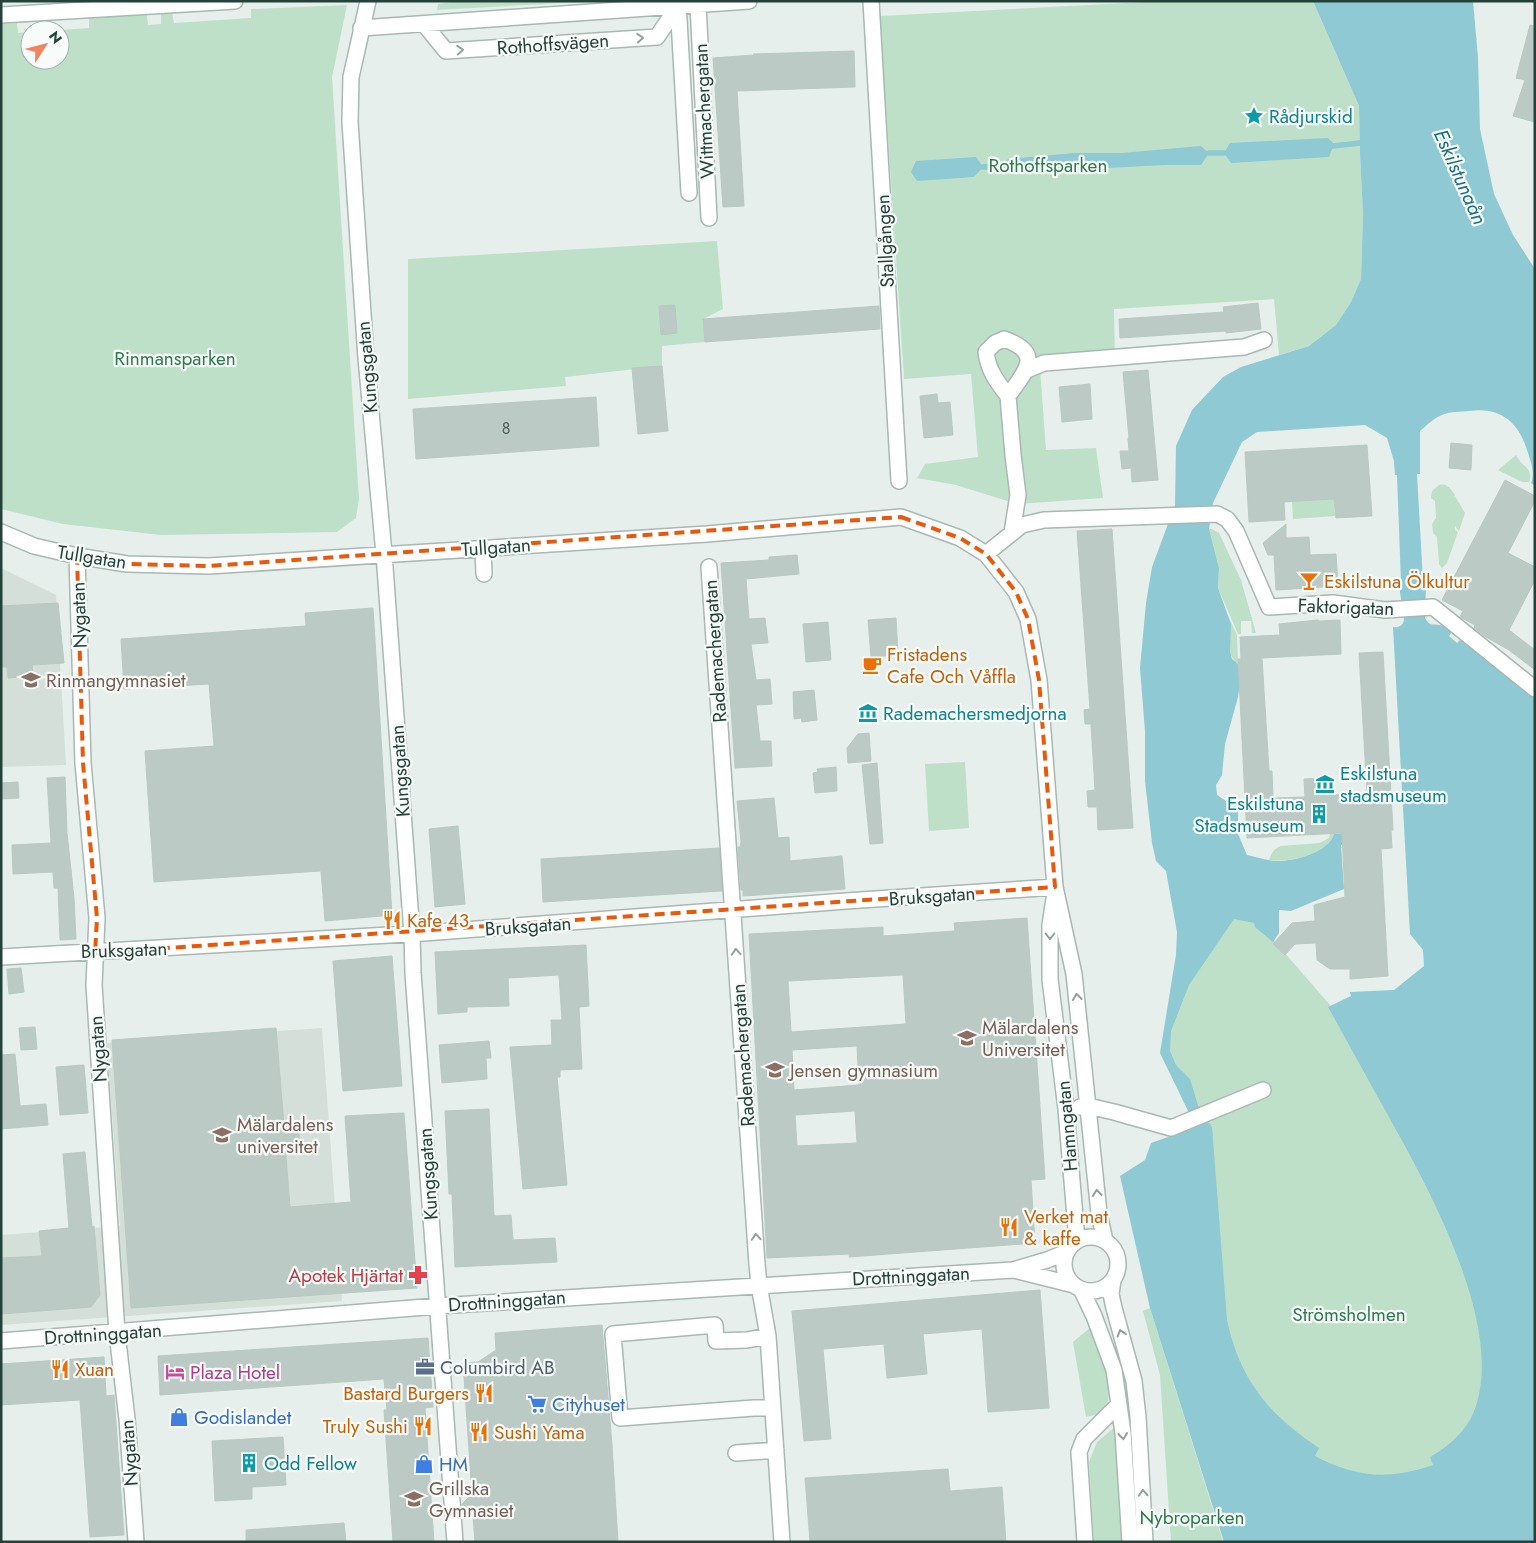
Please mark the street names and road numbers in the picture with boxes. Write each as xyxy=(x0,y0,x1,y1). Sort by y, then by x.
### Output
street label: Rothoffsvägen xyxy=(496,27,610,61)
street label: Wittmachergatan xyxy=(687,43,721,179)
street label: Stallgången xyxy=(869,194,901,288)
street label: Kungsgatan xyxy=(350,320,384,414)
street label: Tullgatan xyxy=(460,531,532,563)
street label: Tullgatan xyxy=(55,538,129,576)
street label: Rademachergatan xyxy=(697,579,733,723)
street label: Nygatan xyxy=(64,581,94,649)
street label: Faktorigatan xyxy=(1297,592,1395,622)
street label: Kungsgatan xyxy=(383,724,417,818)
street label: Bruksgatan xyxy=(888,880,976,912)
street label: Bruksgatan xyxy=(484,910,572,942)
street label: Bruksgatan xyxy=(80,935,168,965)
street label: Rademachergatan xyxy=(725,983,761,1127)
street label: Nygatan xyxy=(82,1015,114,1083)
street label: Hamngatan xyxy=(1050,1079,1084,1173)
street label: Kungsgatan xyxy=(411,1127,445,1221)
street label: Drottninggatan xyxy=(851,1259,971,1293)
street label: Drottninggatan xyxy=(447,1283,567,1319)
street label: Drottninggatan xyxy=(43,1316,163,1352)
street label: Nygatan xyxy=(113,1419,145,1487)

